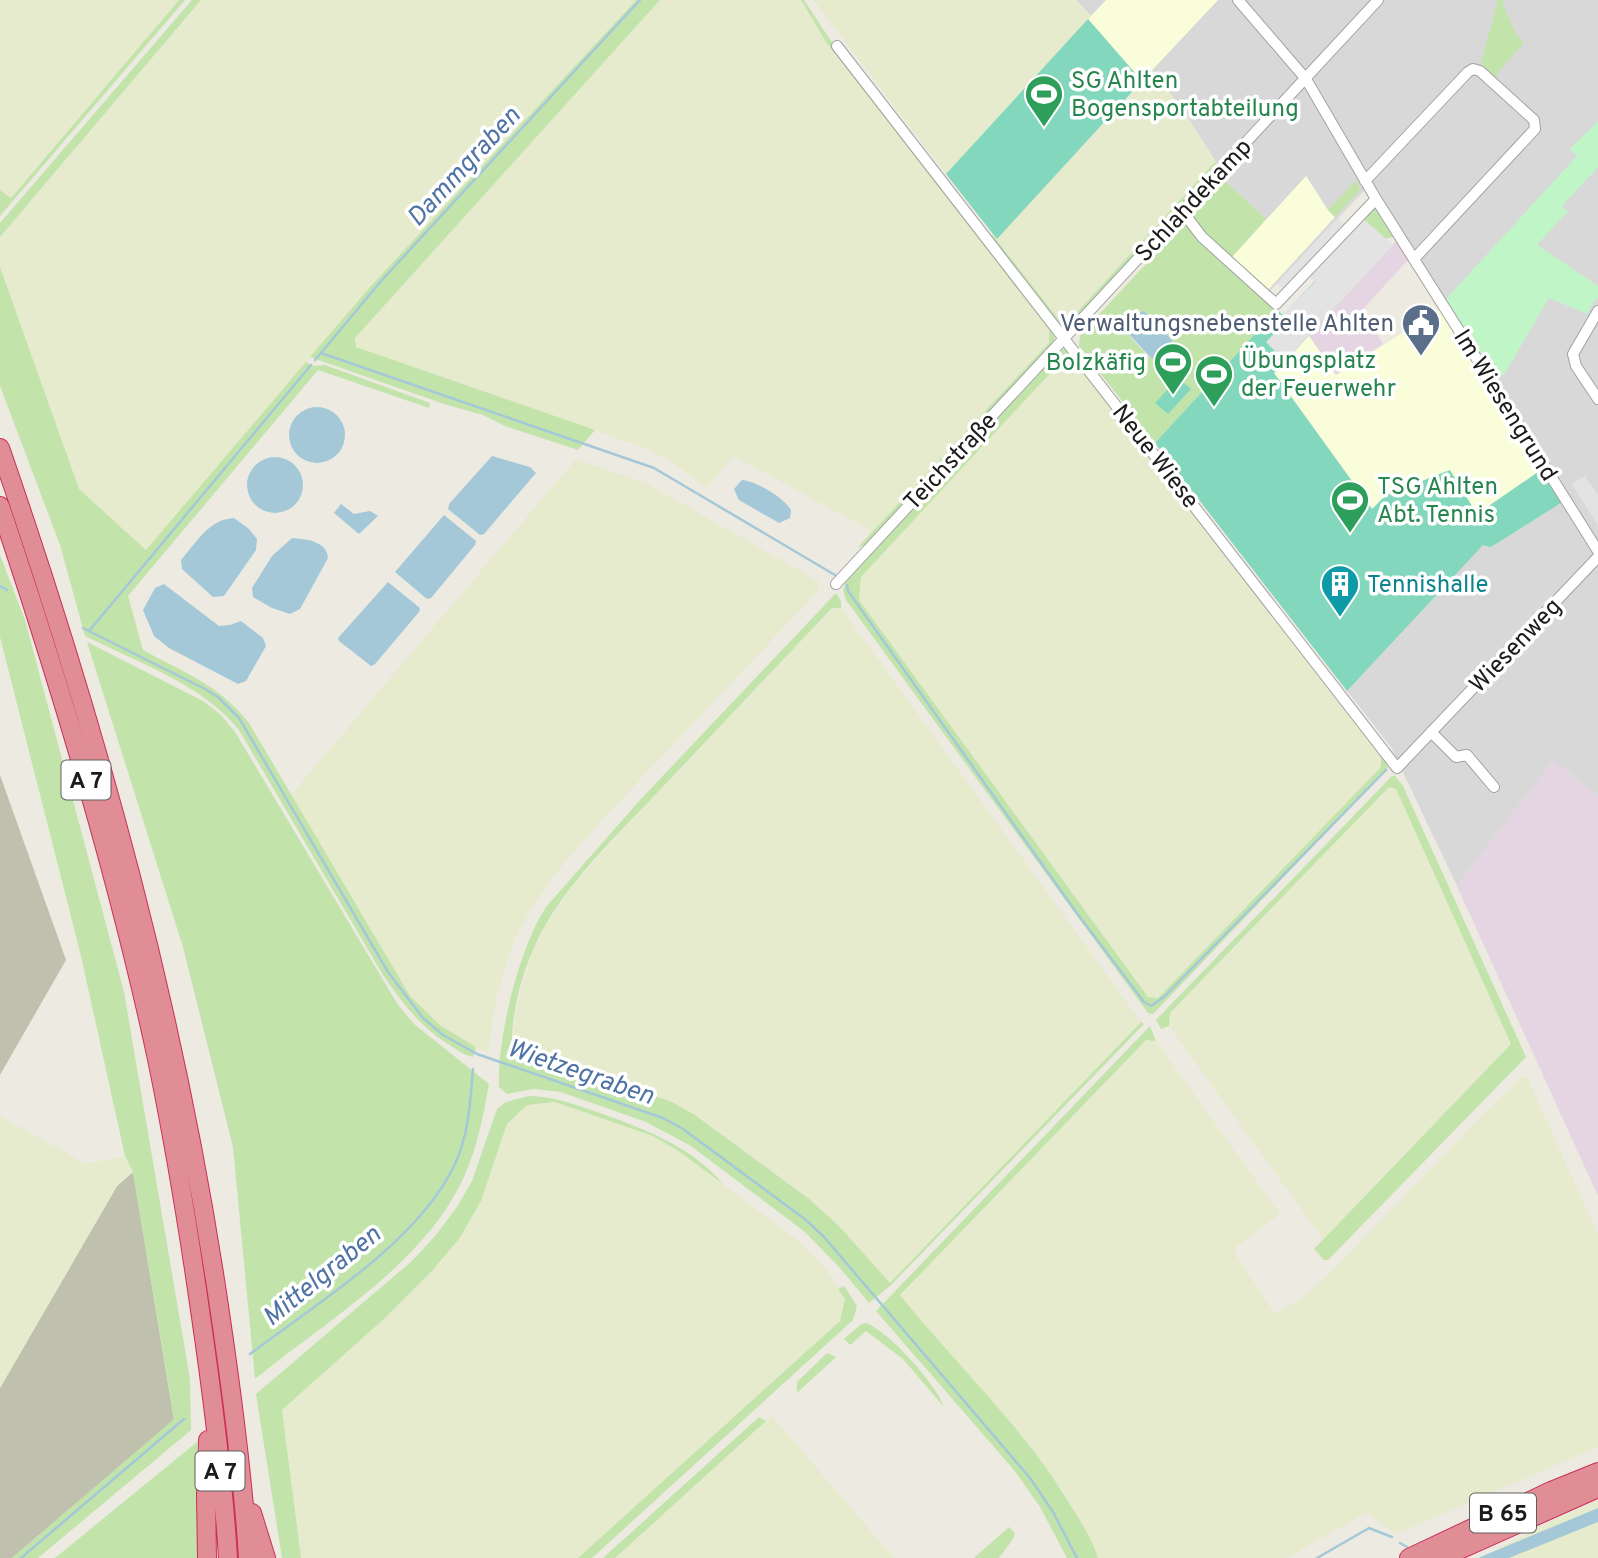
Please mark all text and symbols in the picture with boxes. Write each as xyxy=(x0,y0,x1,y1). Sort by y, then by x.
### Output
place label: SG Ahlten Bogensportabteilung xyxy=(1071,67,1299,125)
sports icon: SG Ahlten Bogensportabteilung xyxy=(1023,73,1065,128)
water label: Dammgraben xyxy=(401,101,529,235)
street label: Schlahdekamp xyxy=(1130,133,1259,269)
public building icon: Verwaltungsnebenstelle Ahlten xyxy=(1400,302,1442,357)
place label: Verwaltungsnebenstelle Ahlten xyxy=(1060,310,1394,340)
street label: Im Wiesengrund xyxy=(1446,325,1563,487)
sports icon: Bolzkäfig xyxy=(1152,341,1194,396)
place label: Übungsplatz der Feuerwehr xyxy=(1241,345,1396,405)
place label: Bolzkäfig xyxy=(1046,349,1146,379)
sports icon: Übungsplatz der Feuerwehr xyxy=(1193,353,1235,408)
street label: Neue Wiese xyxy=(1104,399,1205,515)
street label: Teichstraße xyxy=(899,407,1004,518)
place label: TSG Ahlten Abt. Tennis xyxy=(1377,473,1498,531)
sports icon: TSG Ahlten Abt. Tennis xyxy=(1329,479,1371,534)
building icon: Tennishalle xyxy=(1319,563,1361,618)
place label: Tennishalle xyxy=(1367,571,1488,601)
street label: Wiesenweg xyxy=(1464,593,1569,700)
road number: A 7 xyxy=(62,760,110,800)
water label: Wietzegraben xyxy=(502,1033,658,1114)
water label: Mittelgraben xyxy=(257,1219,388,1335)
road number: A 7 xyxy=(196,1452,244,1490)
road number: B 65 xyxy=(1470,1494,1536,1532)

